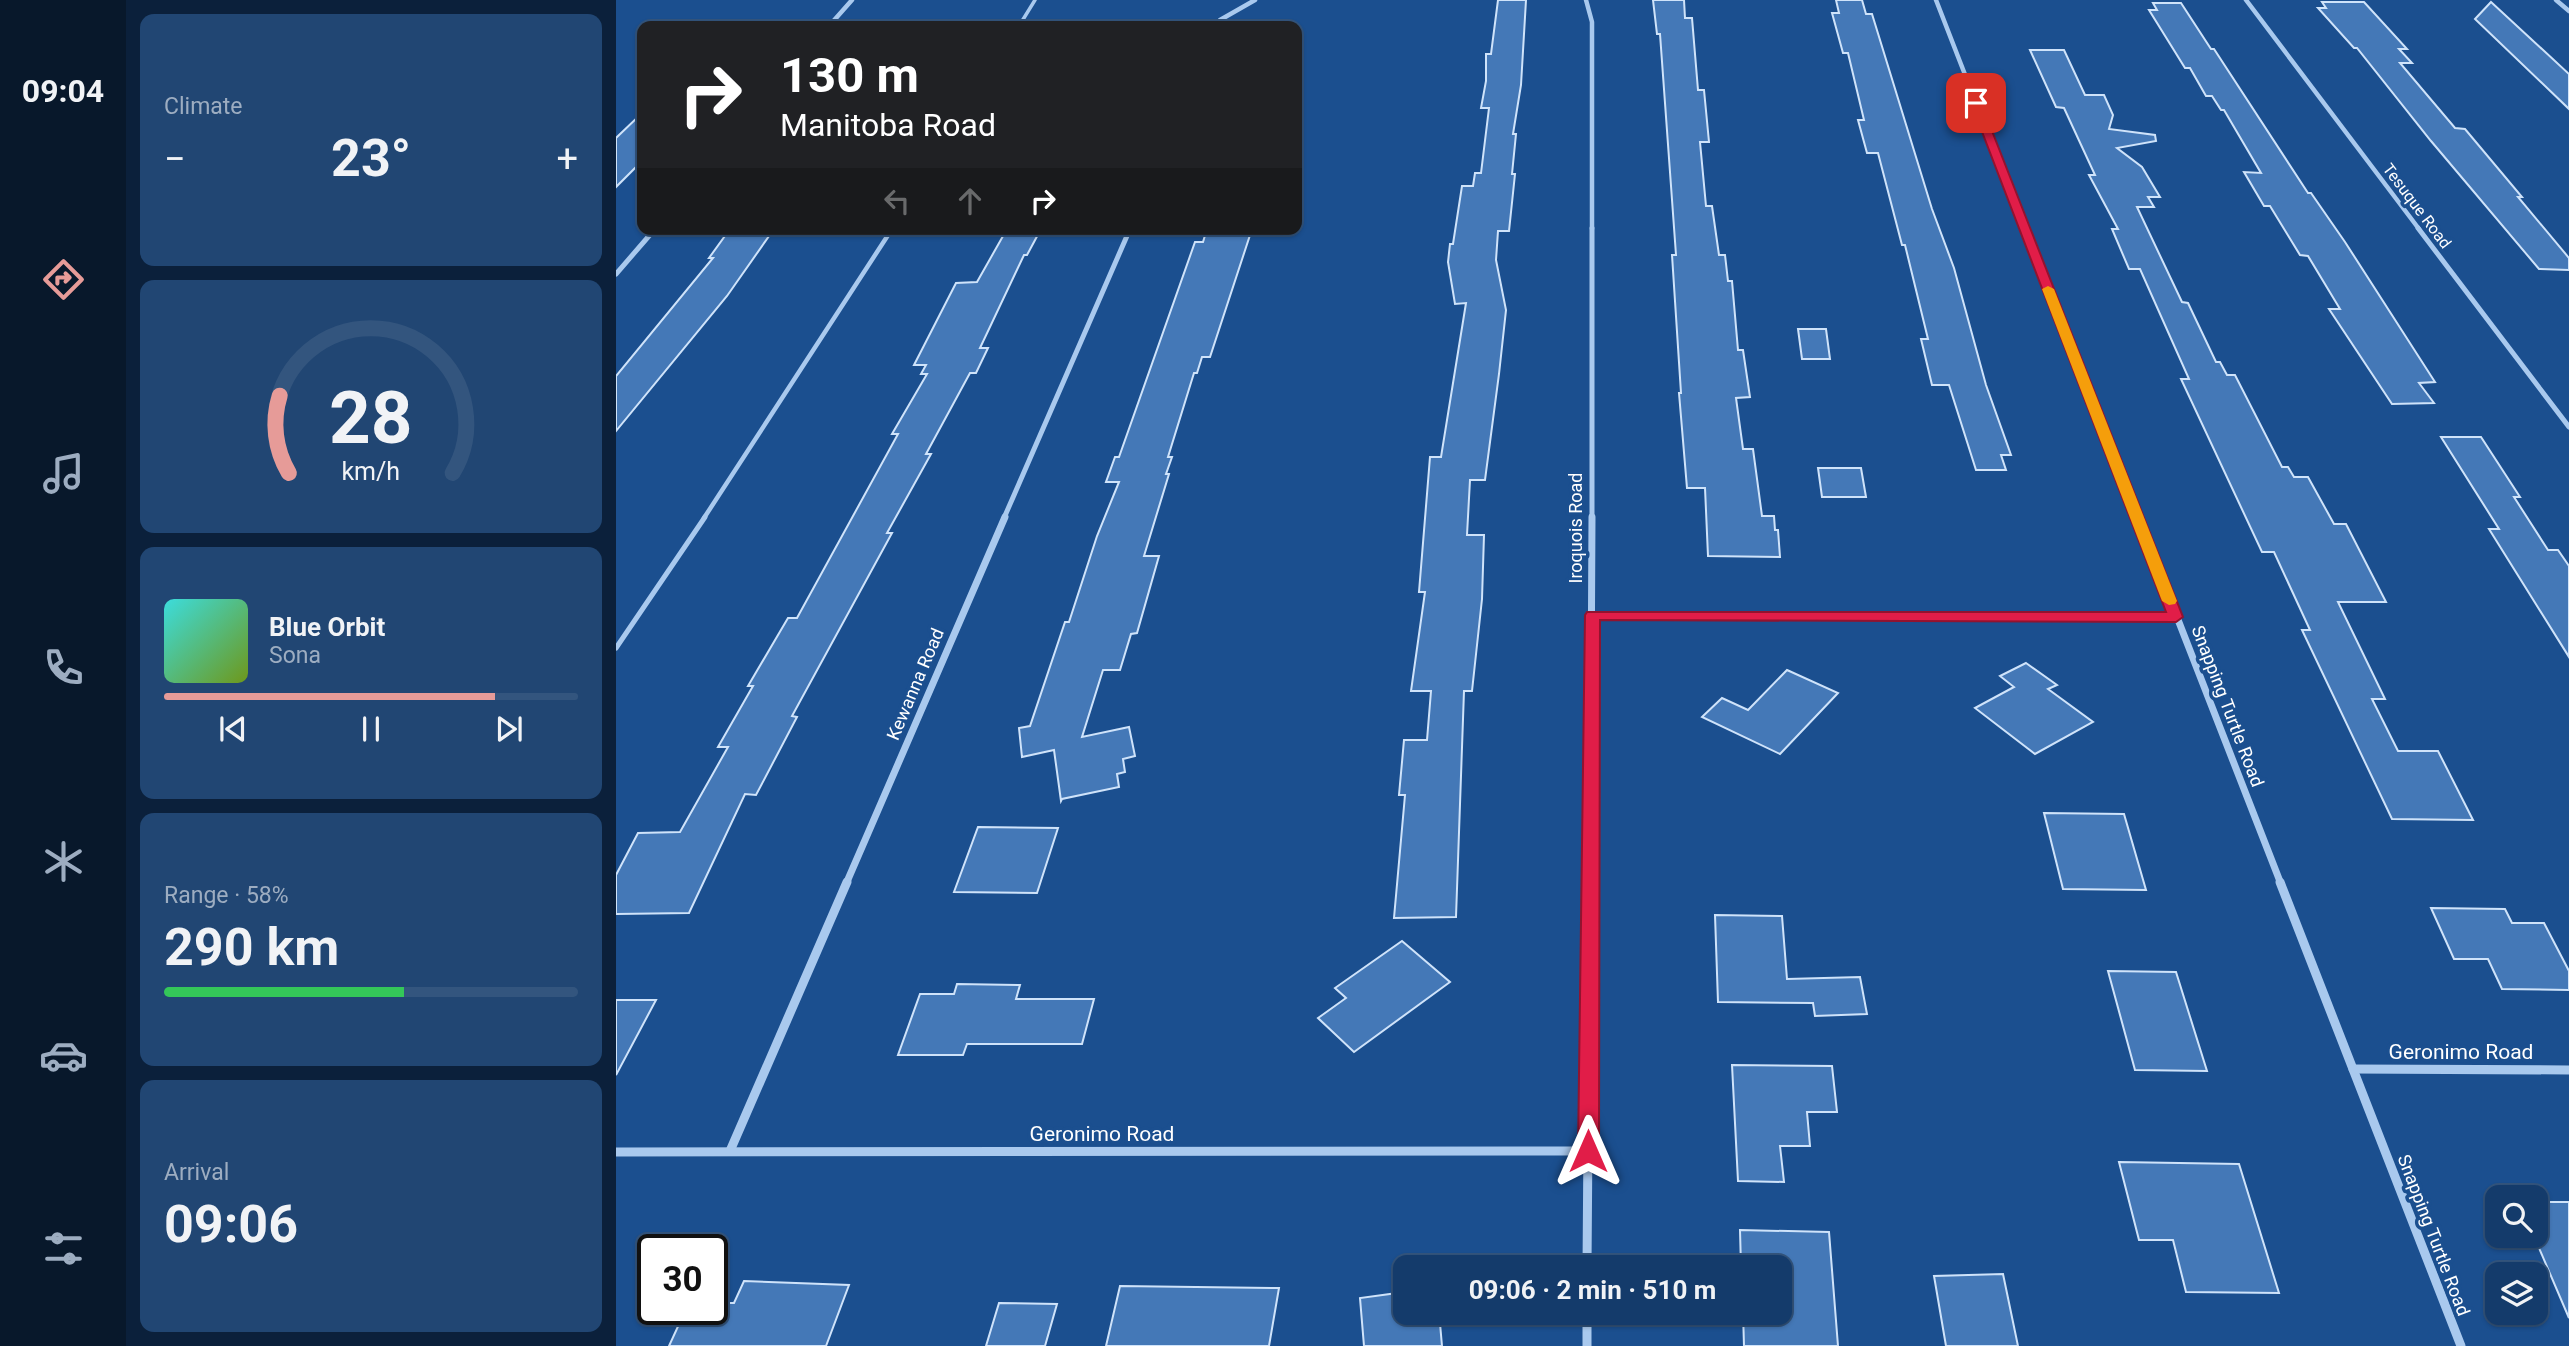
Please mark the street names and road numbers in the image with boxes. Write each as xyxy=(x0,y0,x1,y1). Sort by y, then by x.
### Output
street label: Tesuque Road xyxy=(2379,160,2455,252)
street label: Iroquois Road xyxy=(1565,473,1586,583)
street label: Snapping Turtle Road xyxy=(2188,622,2268,790)
street label: Kewanna Road xyxy=(882,625,948,743)
street label: Geronimo Road xyxy=(2389,1040,2533,1064)
street label: Geronimo Road xyxy=(1030,1122,1174,1146)
street label: Snapping Turtle Road xyxy=(2394,1151,2474,1319)

